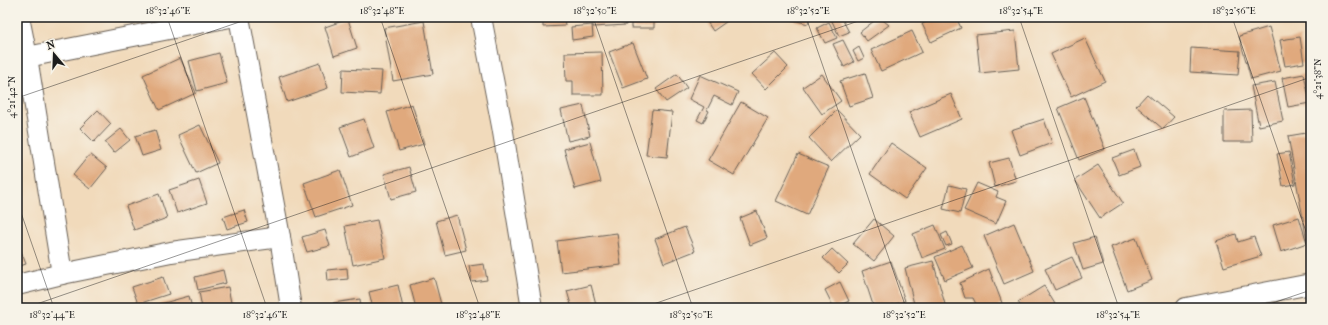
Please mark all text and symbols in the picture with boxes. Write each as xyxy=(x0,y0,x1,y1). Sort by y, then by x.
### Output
text: 18°32'46"E xyxy=(146,5,190,17)
text: 18°32'48"E xyxy=(360,5,404,17)
text: 18°32'50"E xyxy=(573,5,617,17)
text: 18°32'52"E xyxy=(786,5,830,17)
text: 18°32'54"E xyxy=(999,5,1043,17)
text: 18°32'56"E xyxy=(1212,5,1256,17)
north arrow xyxy=(34,34,74,74)
text: N xyxy=(45,37,58,53)
text: 4°21'38"N xyxy=(1312,58,1324,100)
text: 4°21'42"N xyxy=(6,75,18,118)
text: 18°32'44"E xyxy=(29,309,75,321)
text: 18°32'46"E xyxy=(243,309,287,321)
text: 18°32'48"E xyxy=(456,309,500,321)
text: 18°32'50"E xyxy=(669,309,713,321)
text: 18°32'52"E xyxy=(882,309,926,321)
text: 18°32'54"E xyxy=(1096,309,1140,321)

